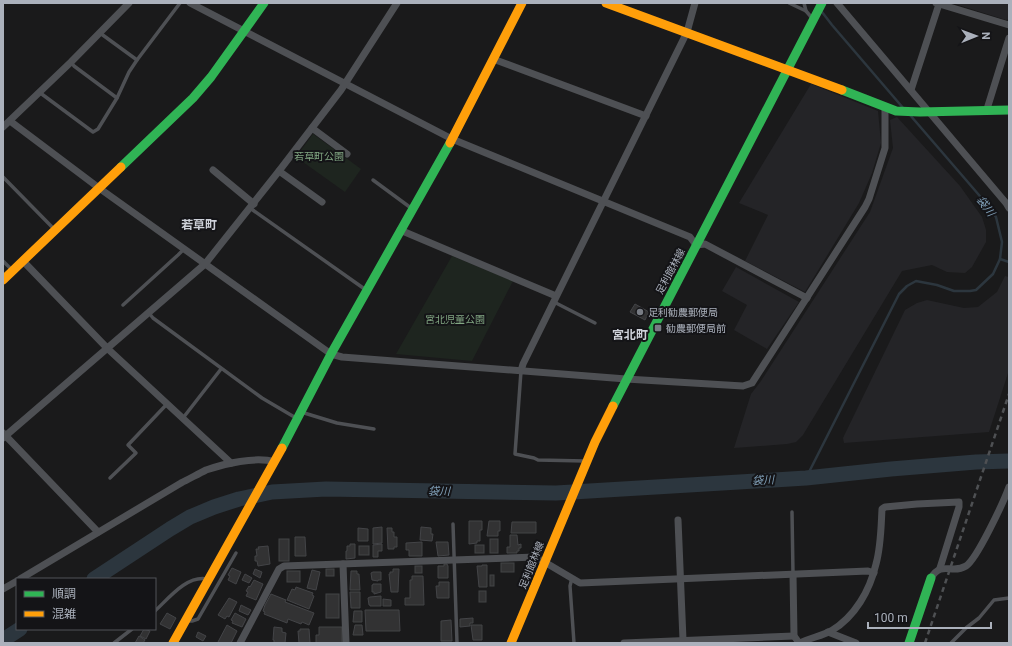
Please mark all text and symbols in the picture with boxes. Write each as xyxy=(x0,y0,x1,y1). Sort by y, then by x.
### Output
north arrow xyxy=(956,16,996,56)
text: N xyxy=(979,32,992,40)
park label: 若草町公園 xyxy=(294,151,344,162)
water label: 袋川 xyxy=(974,194,998,220)
district label: 若草町 xyxy=(181,218,217,232)
street label: 足利館林線 xyxy=(654,247,687,296)
marker: 足利勧農郵便局 xyxy=(635,307,645,317)
place label: 足利勧農郵便局 xyxy=(648,307,718,318)
park label: 宮北児童公園 xyxy=(425,314,485,325)
marker: 勧農郵便局前 xyxy=(653,323,663,333)
place label: 勧農郵便局前 xyxy=(666,323,726,334)
district label: 宮北町 xyxy=(612,328,648,342)
water label: 袋川 xyxy=(752,473,775,488)
water label: 袋川 xyxy=(428,485,451,498)
street label: 足利館林線 xyxy=(517,540,546,590)
legend xyxy=(16,578,156,630)
text: 順調 xyxy=(52,587,76,601)
scale bar xyxy=(868,604,991,630)
text: 混雑 xyxy=(52,607,76,621)
text: 100 m xyxy=(874,611,908,625)

